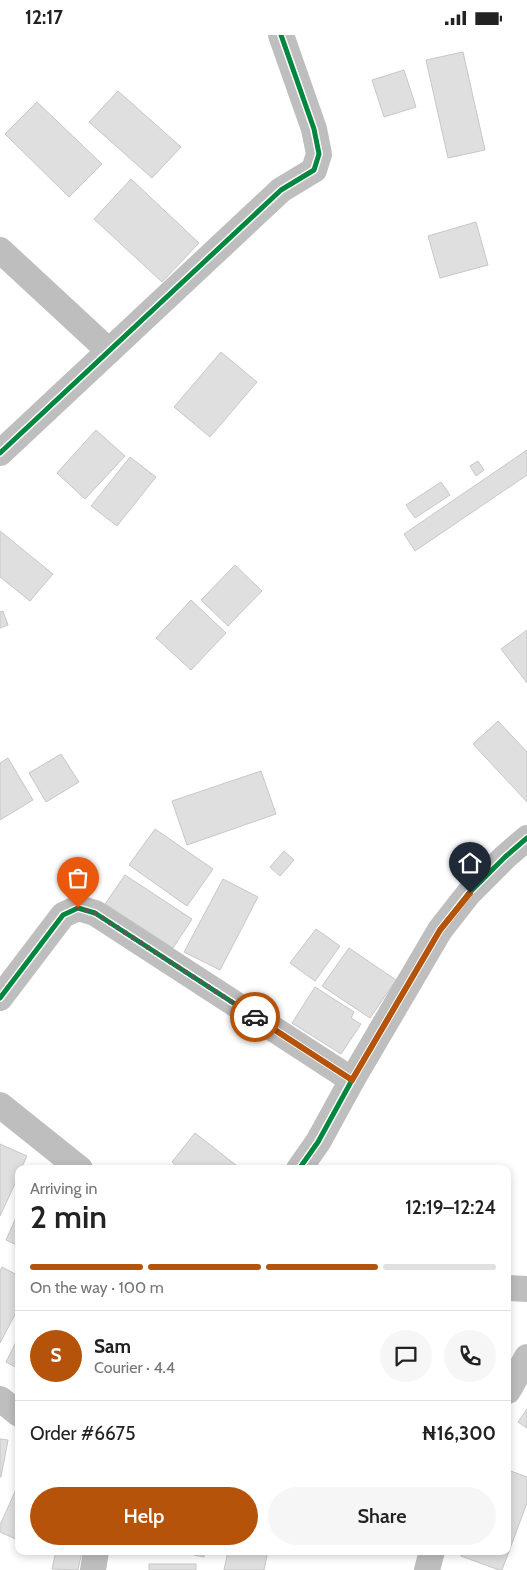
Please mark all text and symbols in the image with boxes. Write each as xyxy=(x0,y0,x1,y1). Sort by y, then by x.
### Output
text: 12:17 xyxy=(25,6,63,29)
pin xyxy=(449,842,491,893)
icon: home xyxy=(456,849,484,877)
pin xyxy=(57,857,99,908)
icon: bag xyxy=(64,864,92,892)
courier xyxy=(230,992,280,1042)
icon: car xyxy=(241,1003,269,1031)
text: Arriving in xyxy=(30,1179,97,1198)
text: 12:19–12:24 xyxy=(405,1196,496,1219)
text: 2 min xyxy=(30,1197,107,1236)
text: On the way · 100 m xyxy=(30,1278,164,1297)
button: chat xyxy=(380,1330,432,1382)
button: phone xyxy=(444,1330,496,1382)
text: Sam xyxy=(94,1335,131,1358)
text: S xyxy=(50,1344,62,1367)
text: Courier · 4.4 xyxy=(94,1358,175,1377)
text: Order #6675 xyxy=(30,1422,135,1445)
text: ₦16,300 xyxy=(422,1422,496,1445)
button: Help xyxy=(30,1487,258,1545)
button: Share xyxy=(268,1487,496,1545)

